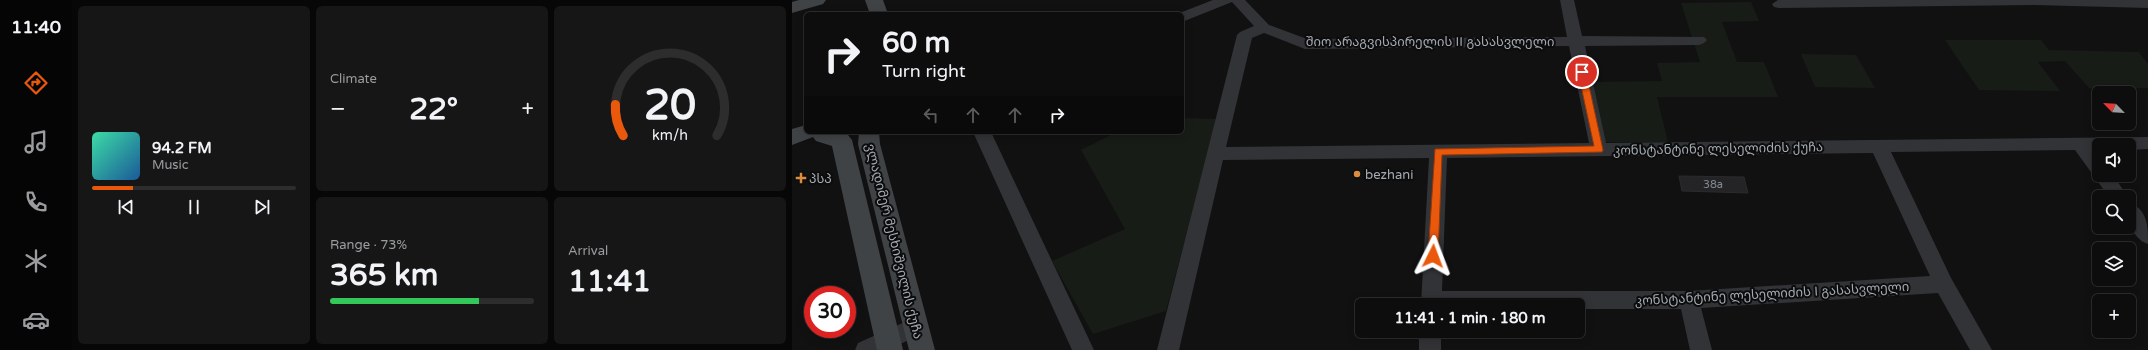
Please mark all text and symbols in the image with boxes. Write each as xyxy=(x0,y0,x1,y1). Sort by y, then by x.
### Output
text: 11:40 xyxy=(11,16,61,38)
text: 60 m xyxy=(882,26,950,60)
icon: right xyxy=(816,28,868,80)
street label: შიო არაგვისპირელის II გასასვლელი xyxy=(1306,34,1554,50)
pin xyxy=(1565,55,1599,89)
text: Turn right xyxy=(882,60,966,82)
icon: arrive xyxy=(1571,61,1593,83)
icon: directions xyxy=(22,69,50,97)
text: Climate xyxy=(330,71,377,87)
text: 20 xyxy=(644,81,696,131)
north arrow xyxy=(2092,86,2136,130)
map controls xyxy=(2092,86,2136,338)
text: 22° xyxy=(409,91,458,128)
text: − xyxy=(330,96,346,122)
text: + xyxy=(522,96,534,122)
icon: left xyxy=(920,104,942,126)
icon: ahead xyxy=(962,104,984,126)
icon: ahead xyxy=(1004,104,1026,126)
icon: right xyxy=(1046,104,1068,126)
text: km/h xyxy=(652,127,688,144)
icon: music xyxy=(22,128,50,156)
button: sound xyxy=(2092,138,2136,182)
text: 94.2 FM xyxy=(152,139,212,157)
street label: კონსტანტინე ლესელიძის ქუჩა xyxy=(1613,139,1823,159)
street label: ვლადიმერ მესხიშვილის ქუჩა xyxy=(862,142,926,341)
text: Music xyxy=(152,157,189,173)
place label: bezhani xyxy=(1365,167,1413,183)
marker: bezhani xyxy=(1352,169,1362,179)
place label: პსპ xyxy=(809,171,832,187)
marker: პსპ xyxy=(796,173,806,183)
house number: 38a xyxy=(1703,178,1723,191)
icon: phone xyxy=(22,188,50,216)
button: search xyxy=(2092,190,2136,234)
icon: previous xyxy=(115,196,137,218)
icon: pause xyxy=(183,196,205,218)
icon: next xyxy=(251,196,273,218)
position arrow xyxy=(1412,235,1454,277)
text: Range · 73% xyxy=(330,237,407,253)
button: layers xyxy=(2092,242,2136,286)
text: Arrival xyxy=(568,243,608,259)
icon: climate xyxy=(22,247,50,275)
text: 365 km xyxy=(330,257,438,294)
text: 11:41 xyxy=(568,263,651,300)
street label: კონსტანტინე ლესელიძის I გასასვლელი xyxy=(1634,279,1910,309)
speed limit sign: 30 xyxy=(804,286,856,338)
button: + xyxy=(2092,294,2136,338)
icon: car xyxy=(22,306,50,334)
text: 11:41 · 1 min · 180 m xyxy=(1395,309,1545,327)

